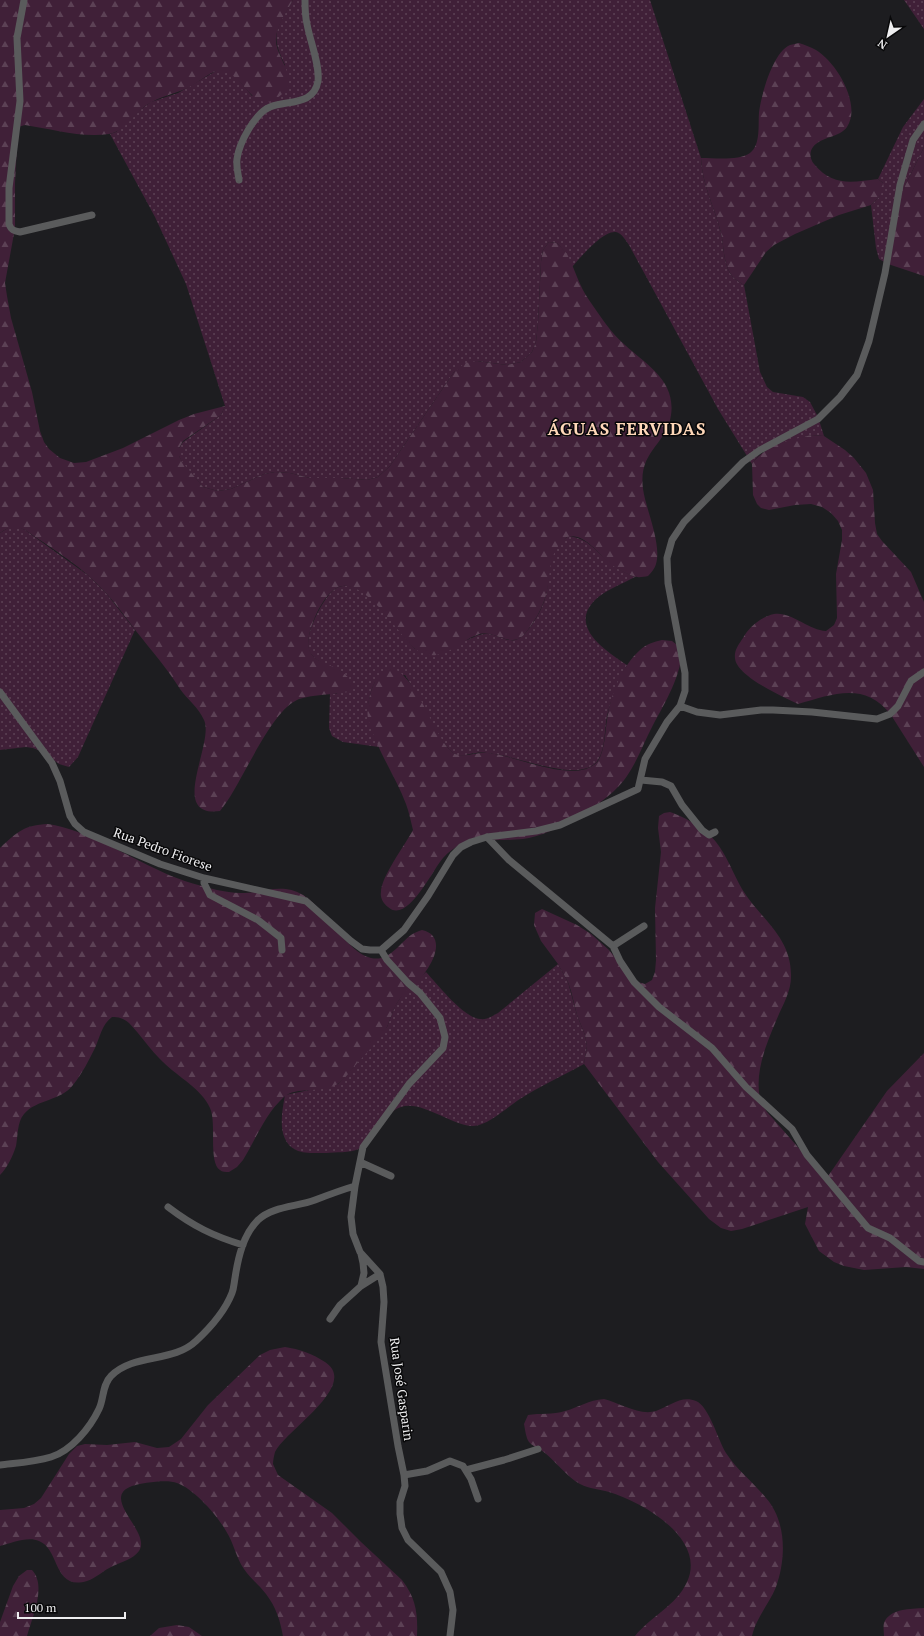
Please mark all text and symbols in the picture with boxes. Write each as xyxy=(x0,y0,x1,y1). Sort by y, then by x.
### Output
north arrow xyxy=(868,16,908,56)
text: N xyxy=(874,36,890,52)
district label: ÁGUAS FERVIDAS xyxy=(548,417,706,440)
street label: Rua Pedro Fiorese xyxy=(111,823,215,875)
street label: Rua José Gasparin xyxy=(386,1336,418,1442)
scale bar xyxy=(18,1594,125,1620)
text: 100 m xyxy=(24,1600,57,1615)

